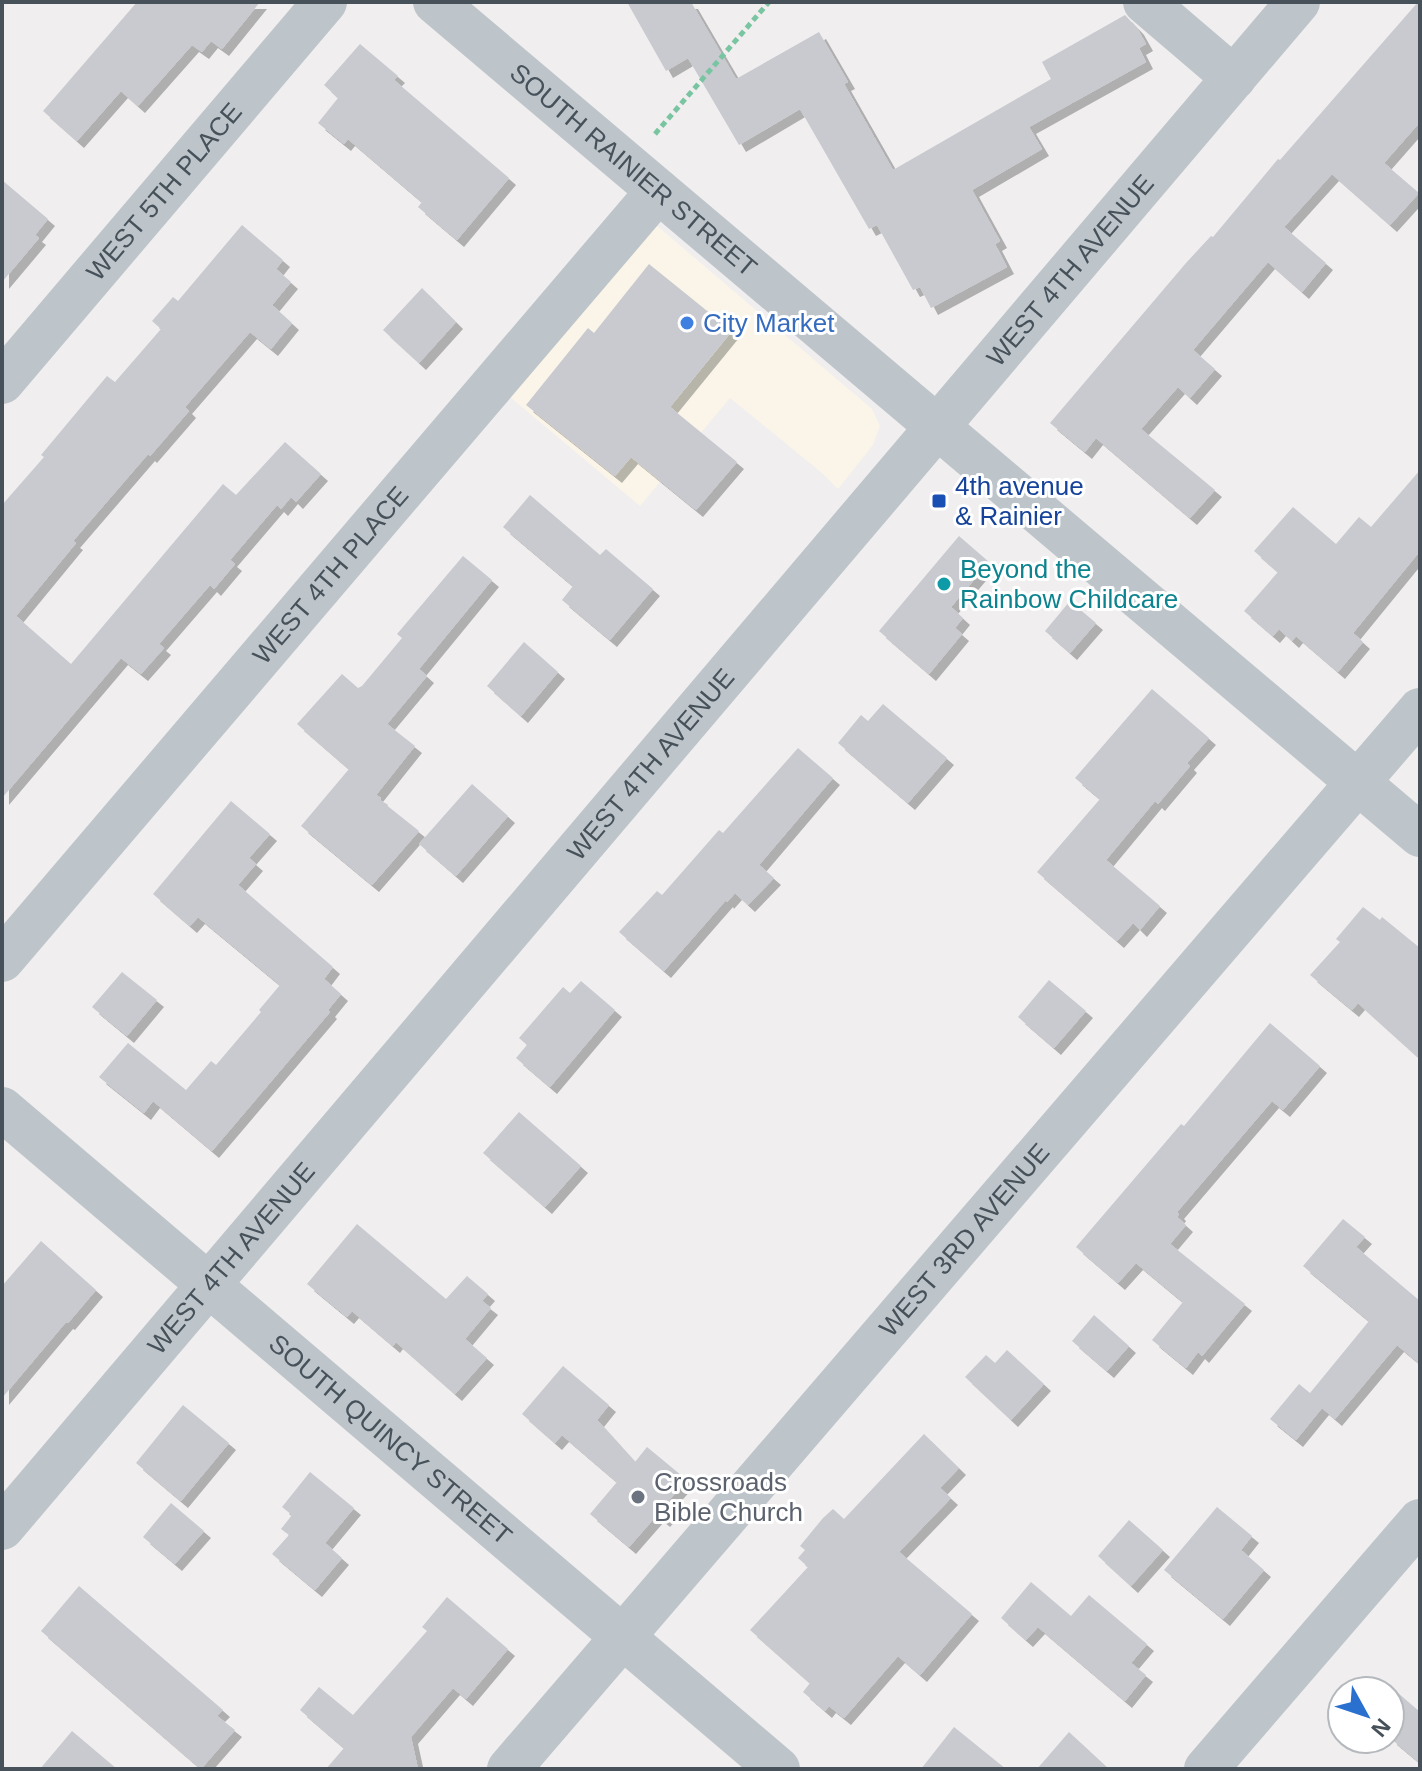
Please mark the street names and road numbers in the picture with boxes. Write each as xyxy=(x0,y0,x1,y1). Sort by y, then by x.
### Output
street label: SOUTH RAINIER STREET xyxy=(504,57,763,283)
street label: WEST 5TH PLACE xyxy=(80,97,248,286)
street label: WEST 4TH AVENUE xyxy=(980,168,1160,372)
street label: WEST 4TH PLACE xyxy=(246,480,414,670)
street label: WEST 4TH AVENUE xyxy=(561,662,740,866)
street label: WEST 3RD AVENUE xyxy=(873,1137,1055,1342)
street label: WEST 4TH AVENUE xyxy=(141,1156,321,1360)
street label: SOUTH QUINCY STREET xyxy=(263,1328,518,1551)

